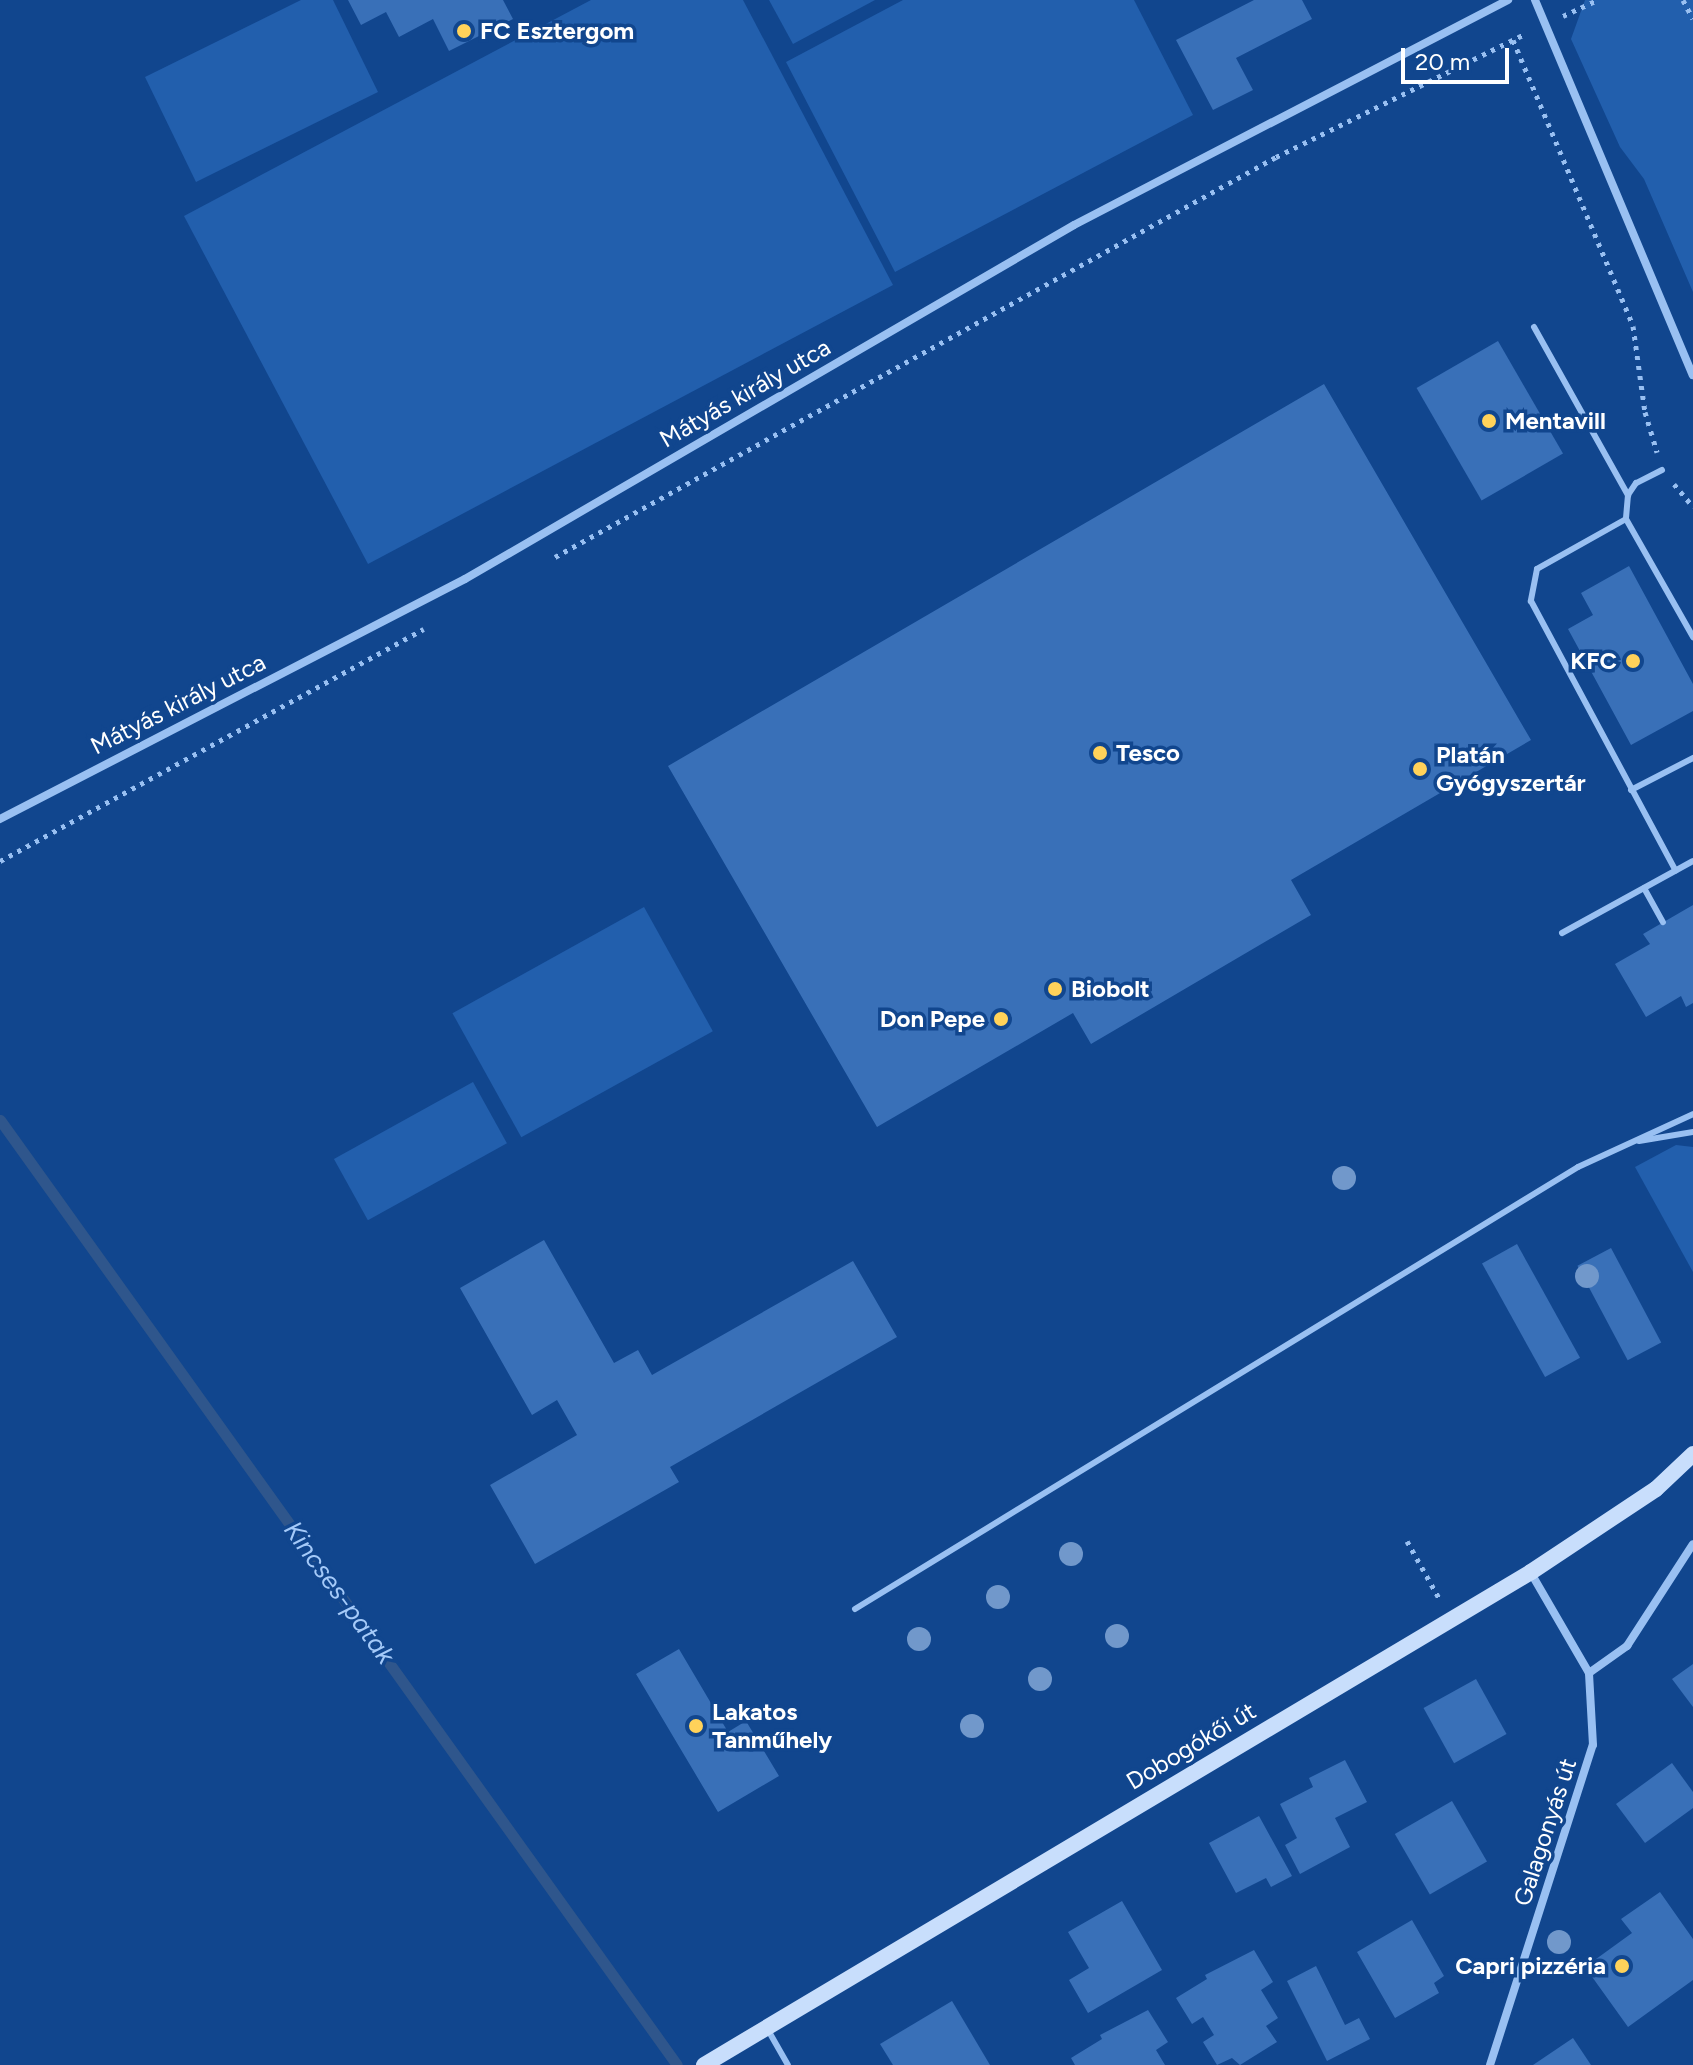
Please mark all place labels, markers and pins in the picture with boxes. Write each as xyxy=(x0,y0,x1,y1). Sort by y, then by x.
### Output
place label: FC Esztergom xyxy=(480,17,634,45)
marker: FC Esztergom xyxy=(455,22,473,40)
place label: Mentavill xyxy=(1505,407,1606,435)
marker: Mentavill xyxy=(1480,412,1498,430)
place label: KFC xyxy=(1570,647,1617,675)
marker: KFC xyxy=(1624,652,1642,670)
place label: Tesco xyxy=(1116,739,1180,767)
place label: Platán Gyógyszertár xyxy=(1436,741,1586,797)
marker: Tesco xyxy=(1091,744,1109,762)
marker: Platán Gyógyszertár xyxy=(1411,760,1429,778)
place label: Biobolt xyxy=(1071,975,1150,1003)
marker: Biobolt xyxy=(1046,980,1064,998)
place label: Don Pepe xyxy=(880,1005,985,1033)
marker: Don Pepe xyxy=(992,1010,1010,1028)
place label: Lakatos Tanműhely xyxy=(712,1698,832,1754)
marker: Lakatos Tanműhely xyxy=(687,1717,705,1735)
place label: Capri pizzéria xyxy=(1455,1952,1606,1980)
marker: Capri pizzéria xyxy=(1613,1957,1631,1975)

